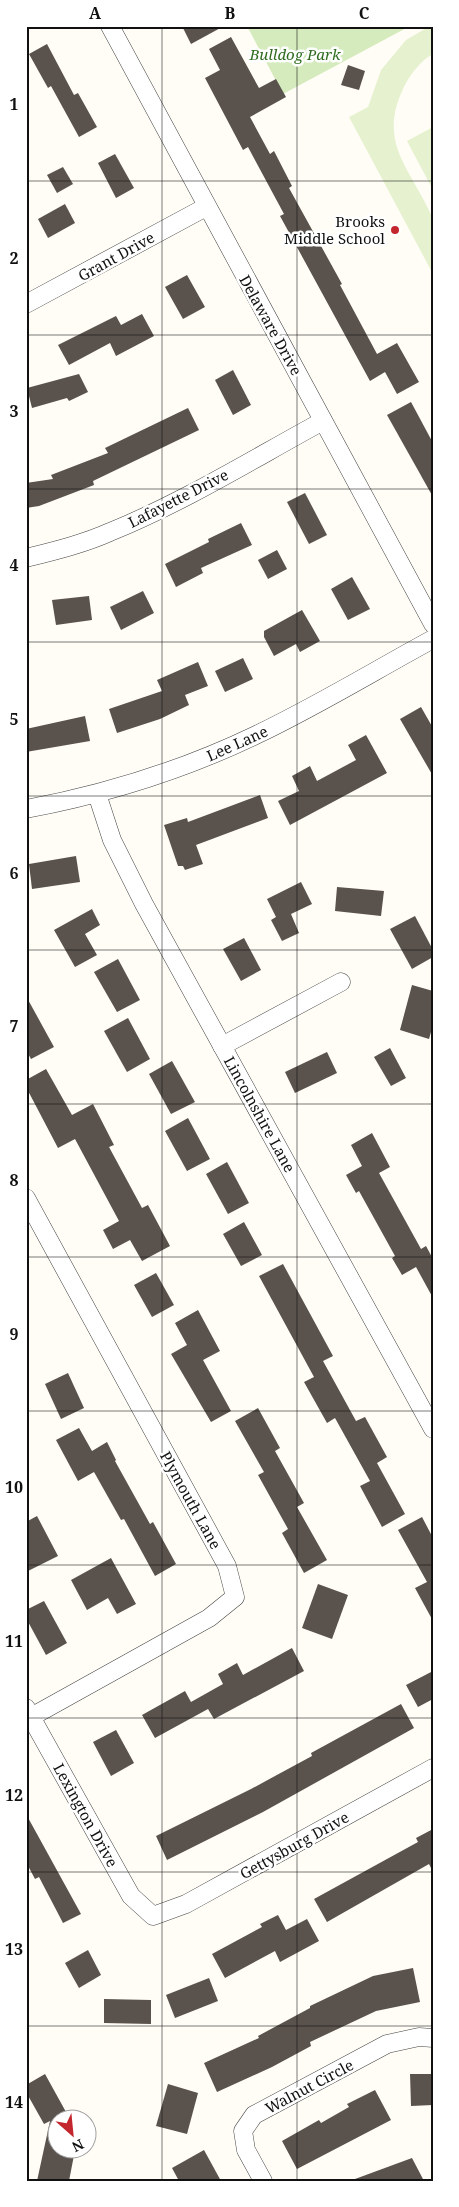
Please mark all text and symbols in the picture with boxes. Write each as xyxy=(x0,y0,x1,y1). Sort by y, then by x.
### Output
text: A xyxy=(89,2,102,24)
text: B xyxy=(225,2,236,24)
text: C xyxy=(359,2,370,24)
park label: Bulldog Park xyxy=(249,44,341,64)
text: 1 xyxy=(9,93,19,115)
place label: Brooks Middle School xyxy=(284,211,385,248)
marker: Brooks Middle School xyxy=(389,224,401,236)
street label: Grant Drive xyxy=(74,227,158,285)
text: 2 xyxy=(9,247,19,269)
street label: Delaware Drive xyxy=(235,271,307,379)
text: 3 xyxy=(9,400,19,422)
street label: Lafayette Drive xyxy=(124,464,232,532)
text: 4 xyxy=(9,554,19,576)
text: 5 xyxy=(9,708,19,730)
street label: Lee Lane xyxy=(203,721,271,765)
text: 6 xyxy=(9,862,19,884)
text: 7 xyxy=(9,1015,19,1037)
street label: Lincolnshire Lane xyxy=(220,1052,300,1176)
text: 8 xyxy=(9,1169,19,1191)
text: 9 xyxy=(9,1323,19,1345)
street label: Plymouth Lane xyxy=(156,1448,226,1552)
text: 10 xyxy=(5,1476,23,1498)
text: 11 xyxy=(5,1630,23,1652)
street label: Lexington Drive xyxy=(49,1760,123,1870)
text: 12 xyxy=(5,1784,23,1806)
street label: Gettysburg Drive xyxy=(236,1807,352,1883)
text: 13 xyxy=(5,1938,23,1960)
street label: Walnut Circle xyxy=(261,2054,357,2118)
text: 14 xyxy=(5,2091,23,2113)
north arrow xyxy=(48,2110,98,2160)
text: N xyxy=(69,2135,87,2157)

